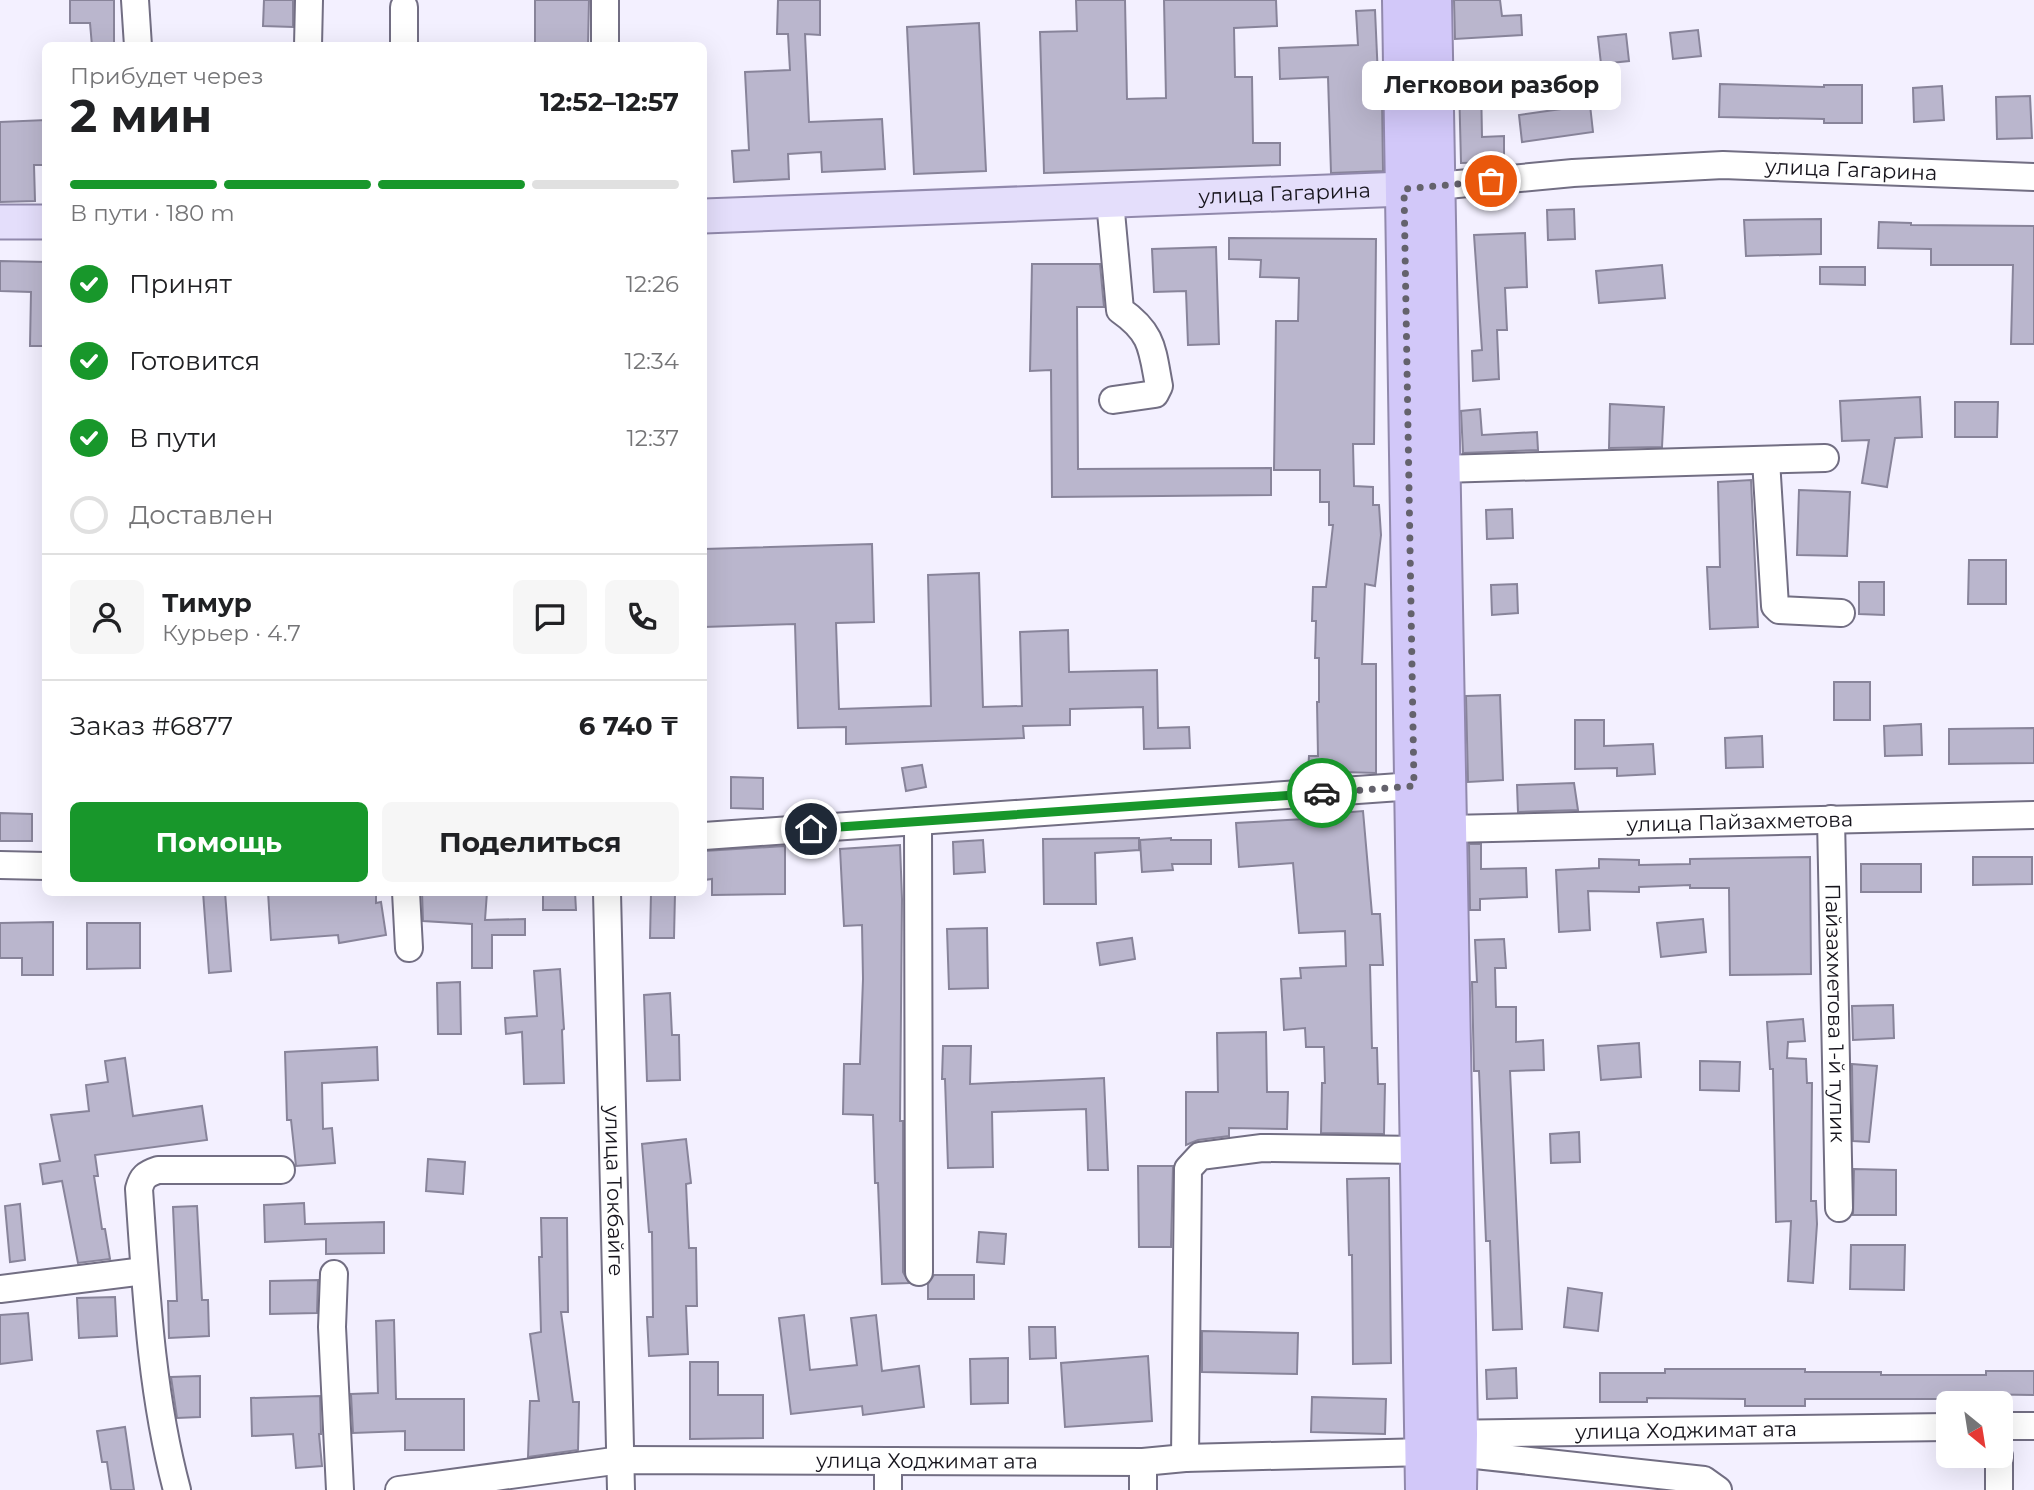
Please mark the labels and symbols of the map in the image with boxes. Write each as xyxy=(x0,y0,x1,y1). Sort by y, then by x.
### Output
callout: Легковои разбор xyxy=(1362,62,1620,111)
pin xyxy=(1461,151,1521,211)
street label: улица Гагарина xyxy=(1764,154,1938,185)
street label: улица Гагарина xyxy=(1197,177,1371,209)
courier xyxy=(1287,758,1357,828)
pin xyxy=(781,799,841,859)
street label: улица Пайзахметова xyxy=(1625,806,1853,837)
street label: Пайзахметова 1-й тупик xyxy=(1820,883,1851,1143)
street label: улица Токбайге xyxy=(600,1104,629,1277)
north arrow xyxy=(1936,1391,2012,1468)
street label: улица Ходжимат ата xyxy=(1574,1416,1797,1444)
street label: улица Ходжимат ата xyxy=(815,1448,1038,1474)

